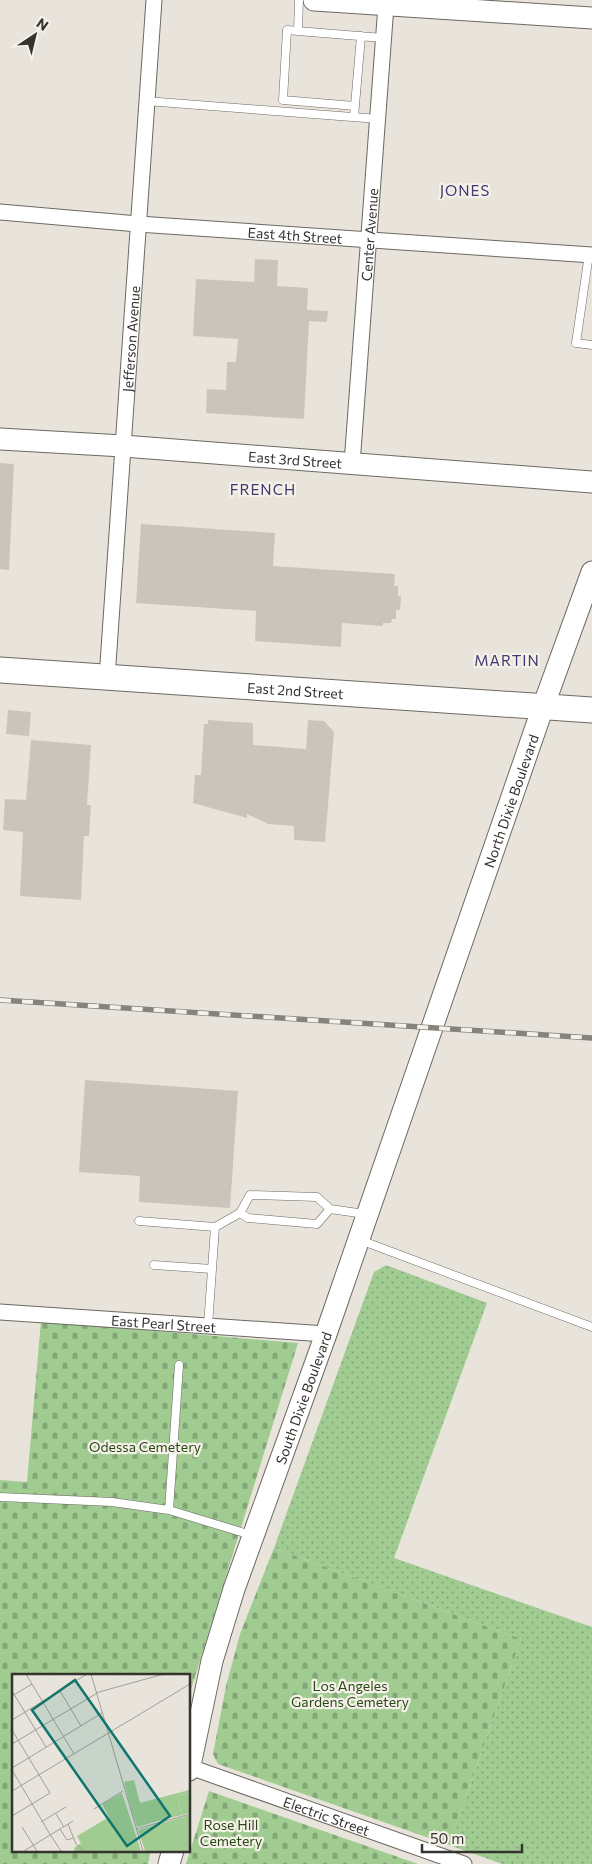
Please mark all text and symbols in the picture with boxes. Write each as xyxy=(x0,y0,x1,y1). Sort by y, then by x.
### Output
north arrow xyxy=(10,10,60,60)
text: N xyxy=(34,14,52,34)
district label: JONES xyxy=(440,181,490,199)
street label: Center Avenue xyxy=(357,188,381,282)
street label: East 4th Street xyxy=(247,223,343,246)
street label: Jefferson Avenue xyxy=(118,285,143,393)
street label: East 3rd Street xyxy=(248,447,343,471)
district label: FRENCH xyxy=(230,480,296,498)
district label: MARTIN xyxy=(474,651,540,669)
street label: East 2nd Street xyxy=(247,678,344,702)
street label: North Dixie Boulevard xyxy=(480,732,541,870)
street label: East Pearl Street xyxy=(111,1311,217,1335)
street label: South Dixie Boulevard xyxy=(271,1329,335,1466)
park label: Odessa Cemetery xyxy=(89,1438,201,1455)
inset map xyxy=(12,1674,190,1852)
park label: Los Angeles Gardens Cemetery xyxy=(291,1677,409,1710)
street label: Electric Street xyxy=(281,1792,372,1839)
park label: Rose Hill Cemetery xyxy=(200,1816,262,1849)
scale bar xyxy=(422,1822,522,1854)
text: 50 m xyxy=(430,1829,464,1847)

